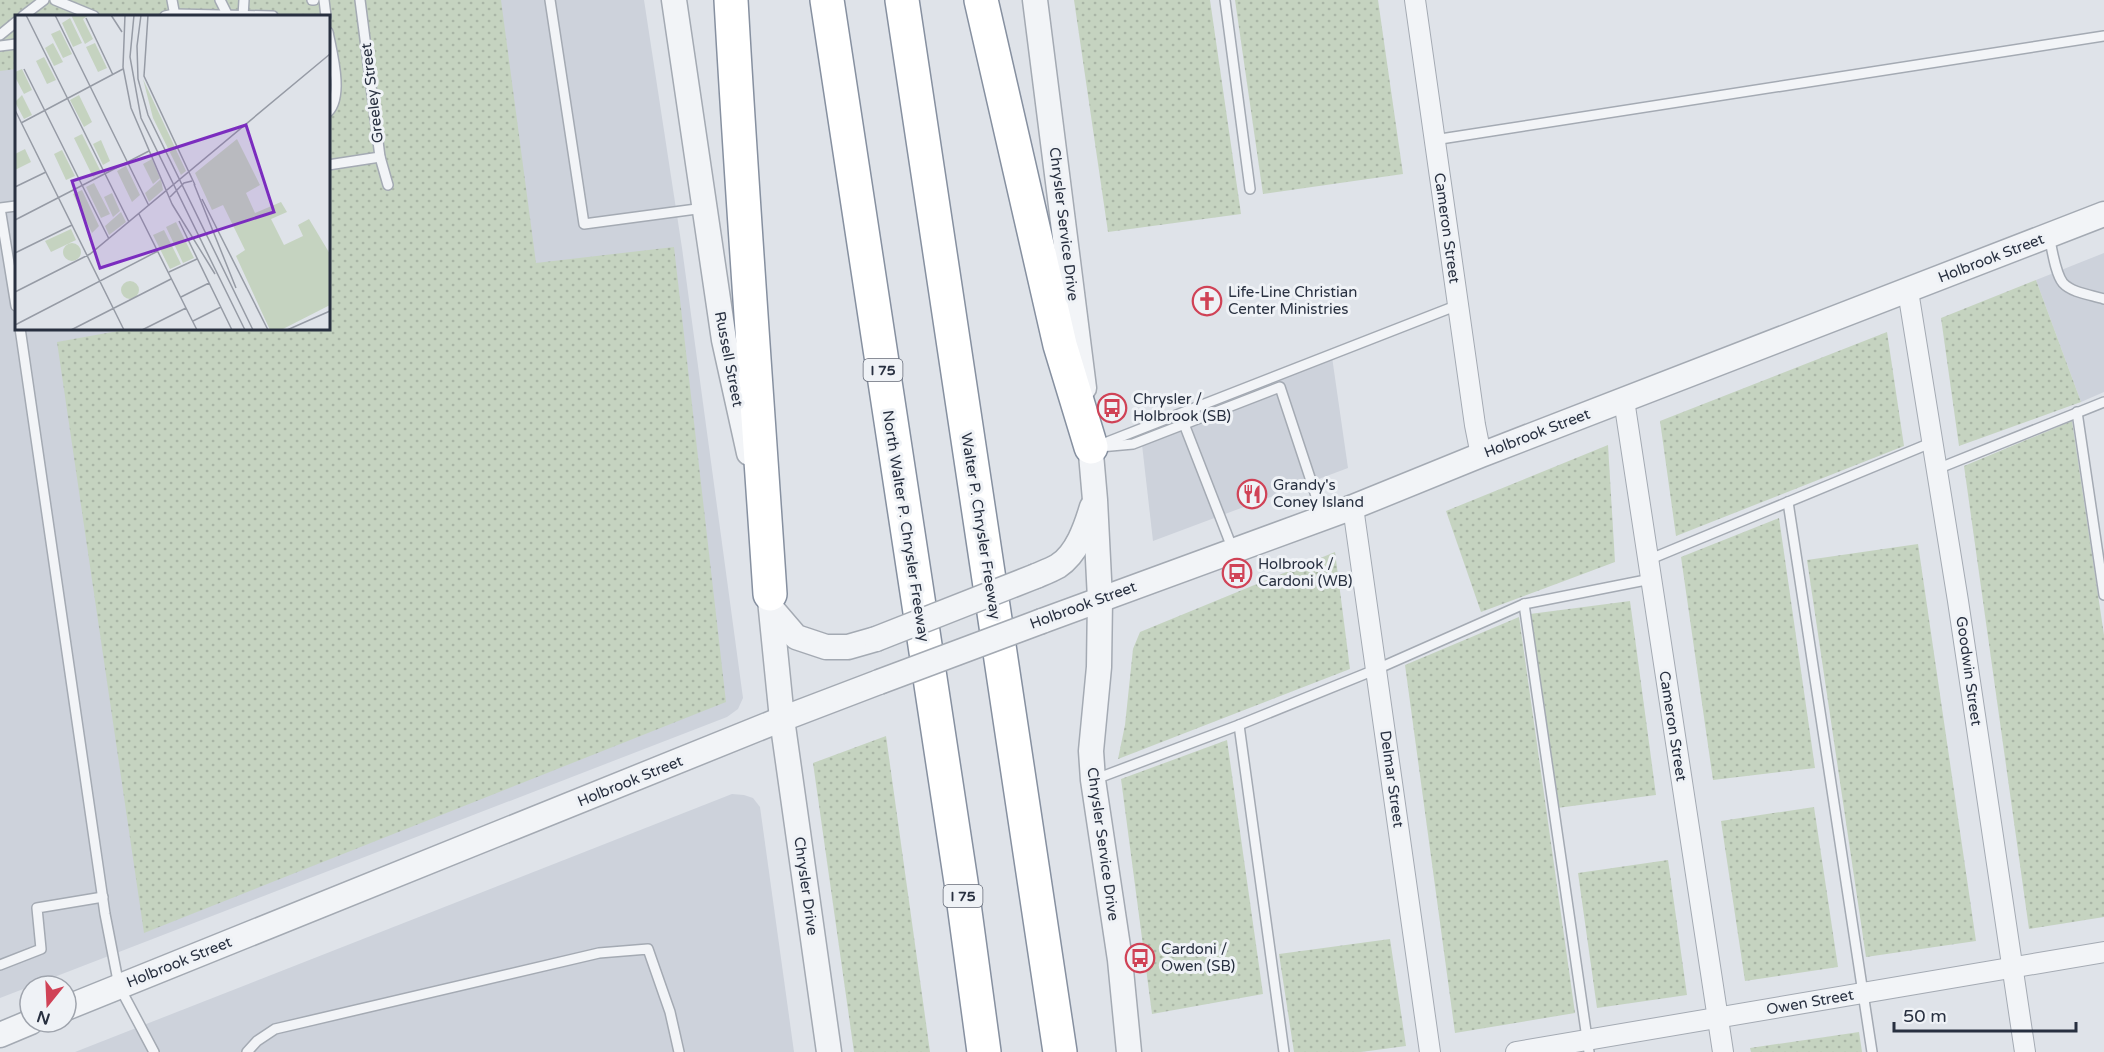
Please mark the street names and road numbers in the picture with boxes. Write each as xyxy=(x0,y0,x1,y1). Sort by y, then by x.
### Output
street label: Greeley Street xyxy=(357,42,387,144)
street label: Chrysler Service Drive xyxy=(1046,146,1082,302)
street label: Cameron Street xyxy=(1430,171,1464,285)
street label: Holbrook Street xyxy=(1935,229,2047,286)
street label: Russell Street xyxy=(711,310,747,409)
road number: I 75 xyxy=(864,359,902,381)
street label: Holbrook Street xyxy=(1481,404,1593,461)
street label: North Walter P. Chrysler Freeway xyxy=(879,409,933,643)
street label: Walter P. Chrysler Freeway xyxy=(957,431,1005,621)
street label: Holbrook Street xyxy=(1027,577,1139,633)
street label: Goodwin Street xyxy=(1952,615,1986,727)
street label: Cameron Street xyxy=(1655,669,1691,783)
street label: Delmar Street xyxy=(1376,729,1408,829)
street label: Holbrook Street xyxy=(575,752,686,810)
street label: Chrysler Service Drive xyxy=(1083,766,1123,922)
street label: Chrysler Drive xyxy=(790,836,822,936)
road number: I 75 xyxy=(944,885,982,907)
street label: Holbrook Street xyxy=(124,933,235,991)
street label: Owen Street xyxy=(1765,985,1855,1019)

